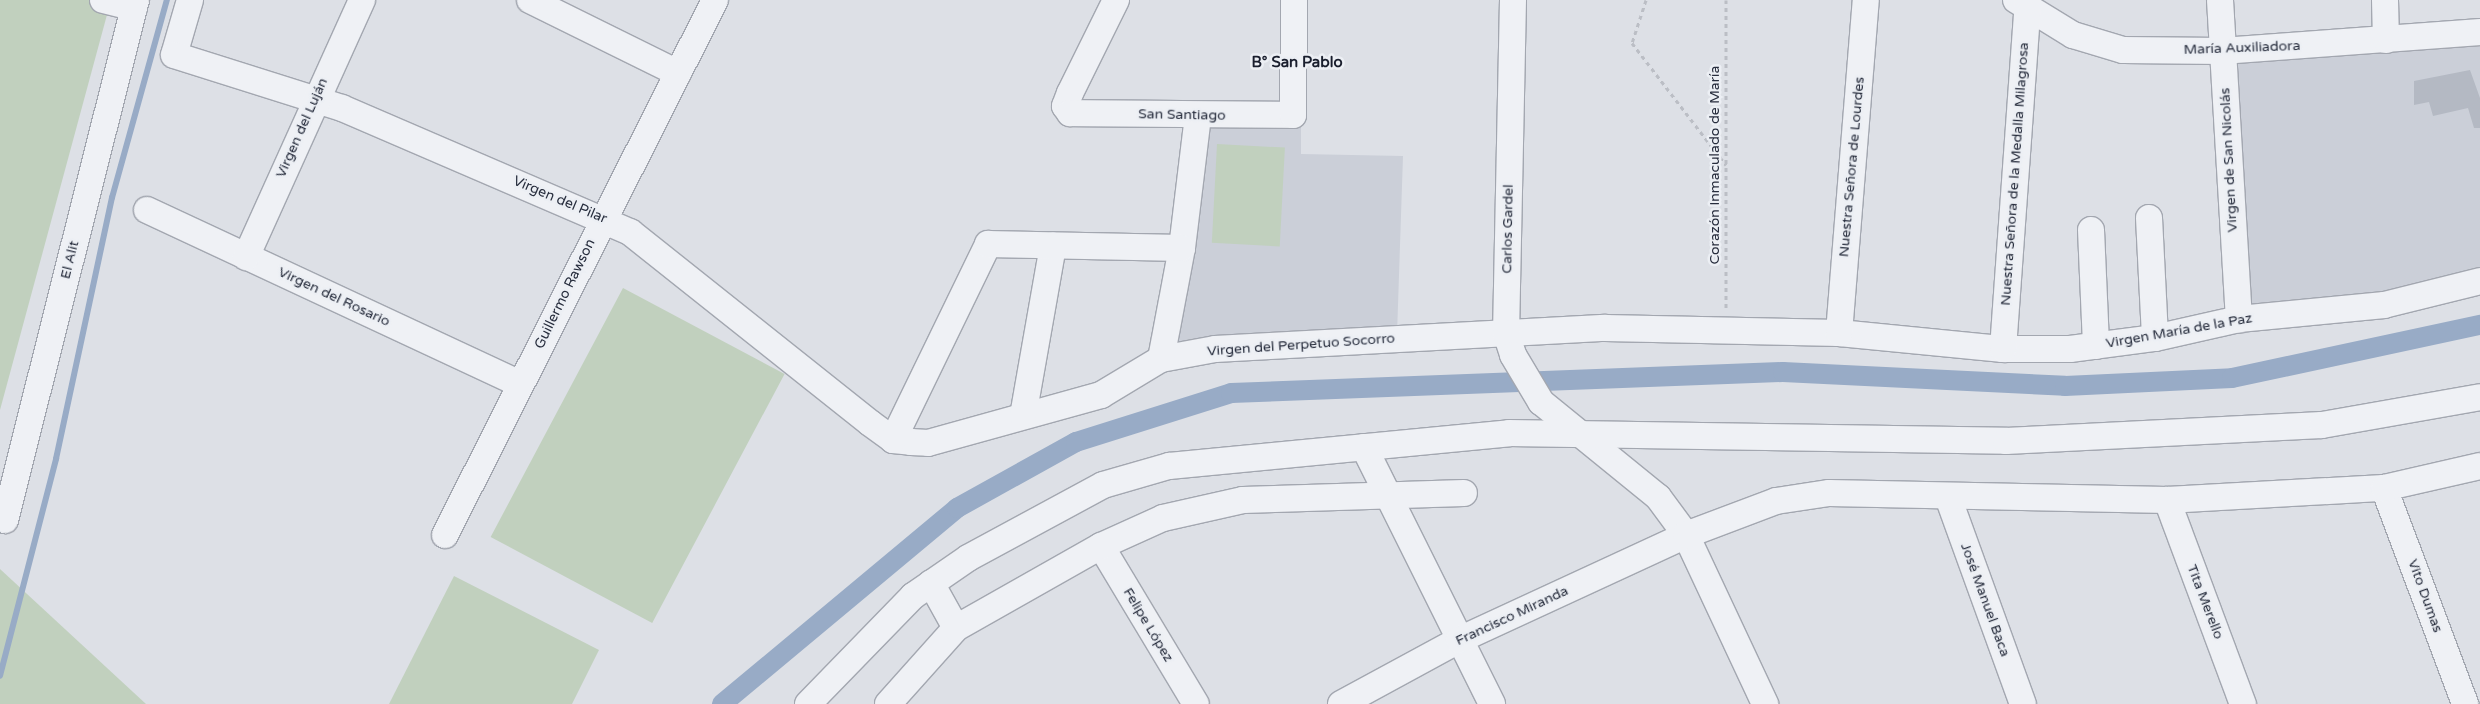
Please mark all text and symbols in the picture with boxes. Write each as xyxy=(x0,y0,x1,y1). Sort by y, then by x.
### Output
street label: María Auxiliadora xyxy=(2183,38,2301,58)
street label: Nuestra Señora de la Medalla Milagrosa xyxy=(1997,42,2033,306)
district label: B° San Pablo xyxy=(1251,54,1343,72)
street label: Corazón Inmaculado de María xyxy=(1707,66,1723,264)
street label: Virgen del Luján xyxy=(272,75,332,181)
street label: Nuestra Señora de Lourdes xyxy=(1836,76,1868,258)
street label: Virgen de San Nicolás xyxy=(2217,87,2241,233)
street label: San Santiago xyxy=(1138,106,1226,124)
street label: Virgen del Pilar xyxy=(510,173,610,227)
street label: Carlos Gardel xyxy=(1499,184,1517,274)
street label: Guillermo Rawson xyxy=(531,236,599,352)
street label: El Alit xyxy=(57,239,83,281)
street label: Virgen del Rosario xyxy=(275,264,393,330)
street label: Virgen María de la Paz xyxy=(2105,310,2253,352)
street label: Virgen del Perpetuo Socorro xyxy=(1206,330,1396,360)
street label: José Manuel Baca xyxy=(1957,541,2013,659)
street label: Vito Dumas xyxy=(2404,557,2446,635)
street label: Tita Merello xyxy=(2183,562,2227,642)
street label: Francisco Miranda xyxy=(1453,583,1571,649)
street label: Felipe López xyxy=(1119,585,1177,665)

